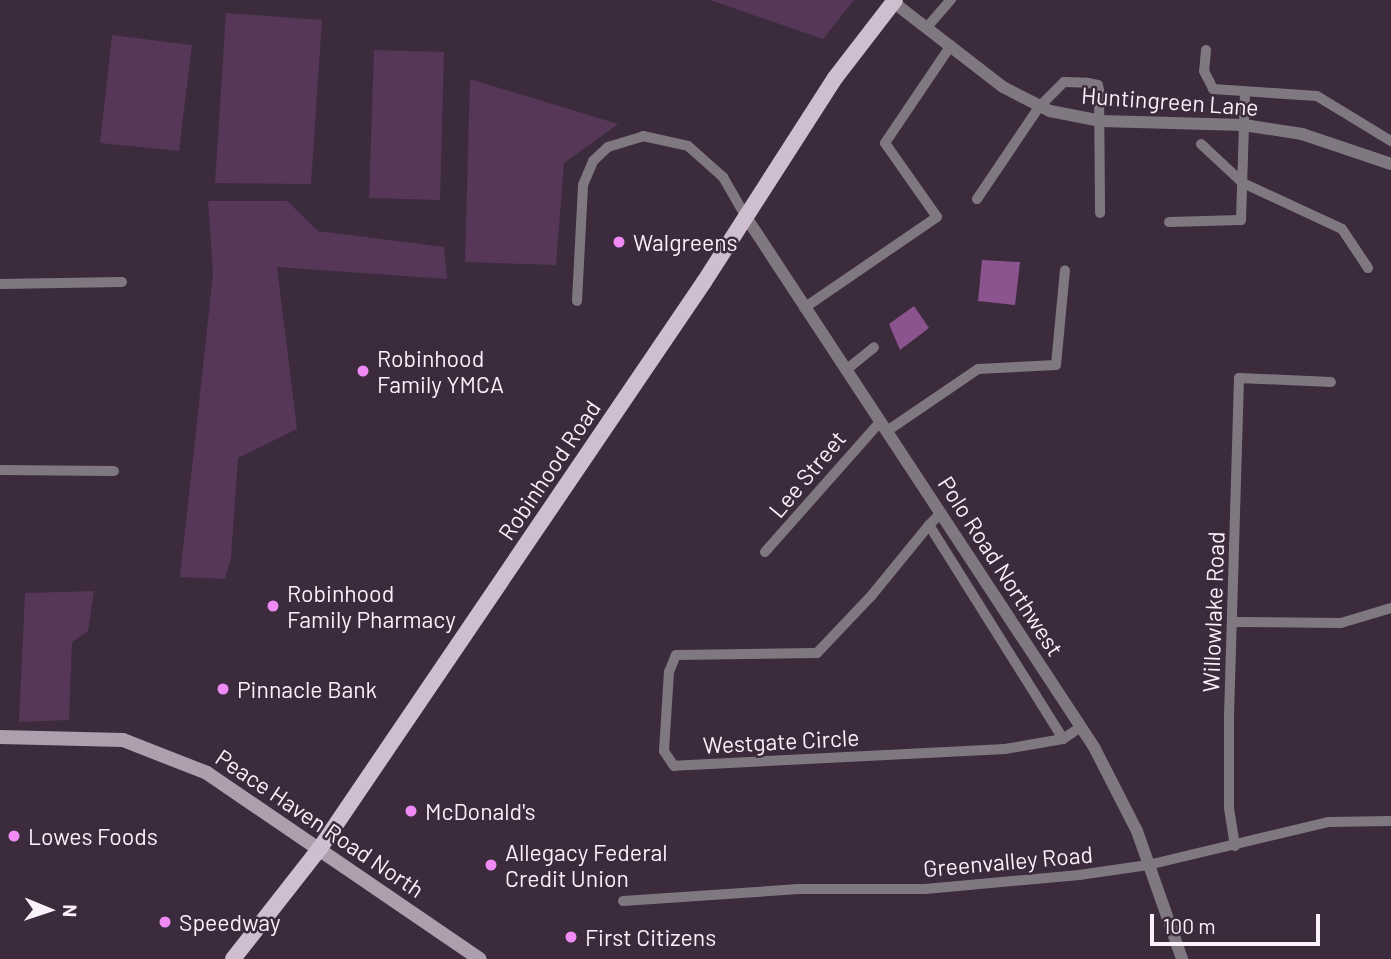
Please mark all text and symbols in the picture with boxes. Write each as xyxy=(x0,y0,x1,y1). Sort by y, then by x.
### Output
street label: Huntingreen Lane xyxy=(1080,81,1260,121)
place label: Walgreens xyxy=(633,228,738,256)
marker: Walgreens xyxy=(611,234,627,250)
place label: Robinhood Family YMCA xyxy=(377,344,504,398)
marker: Robinhood Family YMCA xyxy=(355,363,371,379)
street label: Robinhood Road xyxy=(492,395,606,545)
street label: Lee Street xyxy=(763,425,851,523)
street label: Polo Road Northwest xyxy=(933,471,1069,661)
street label: Willowlake Road xyxy=(1196,531,1230,693)
place label: Robinhood Family Pharmacy xyxy=(287,579,456,633)
marker: Robinhood Family Pharmacy xyxy=(265,598,281,614)
place label: Pinnacle Bank xyxy=(237,675,377,703)
marker: Pinnacle Bank xyxy=(215,681,231,697)
street label: Westgate Circle xyxy=(702,723,860,759)
street label: Peace Haven Road North xyxy=(211,743,429,903)
place label: McDonald's xyxy=(425,797,536,825)
marker: McDonald's xyxy=(403,803,419,819)
place label: Lowes Foods xyxy=(28,822,158,850)
marker: Lowes Foods xyxy=(6,828,22,844)
place label: Allegacy Federal Credit Union xyxy=(505,838,667,892)
street label: Greenvalley Road xyxy=(922,840,1094,882)
marker: Allegacy Federal Credit Union xyxy=(483,857,499,873)
north arrow xyxy=(14,875,84,945)
scale bar xyxy=(1153,900,1323,944)
text: N xyxy=(59,904,82,917)
place label: Speedway xyxy=(179,908,281,936)
text: 100 m xyxy=(1163,913,1216,938)
marker: Speedway xyxy=(157,914,173,930)
place label: First Citizens xyxy=(585,923,716,951)
marker: First Citizens xyxy=(563,929,579,945)

